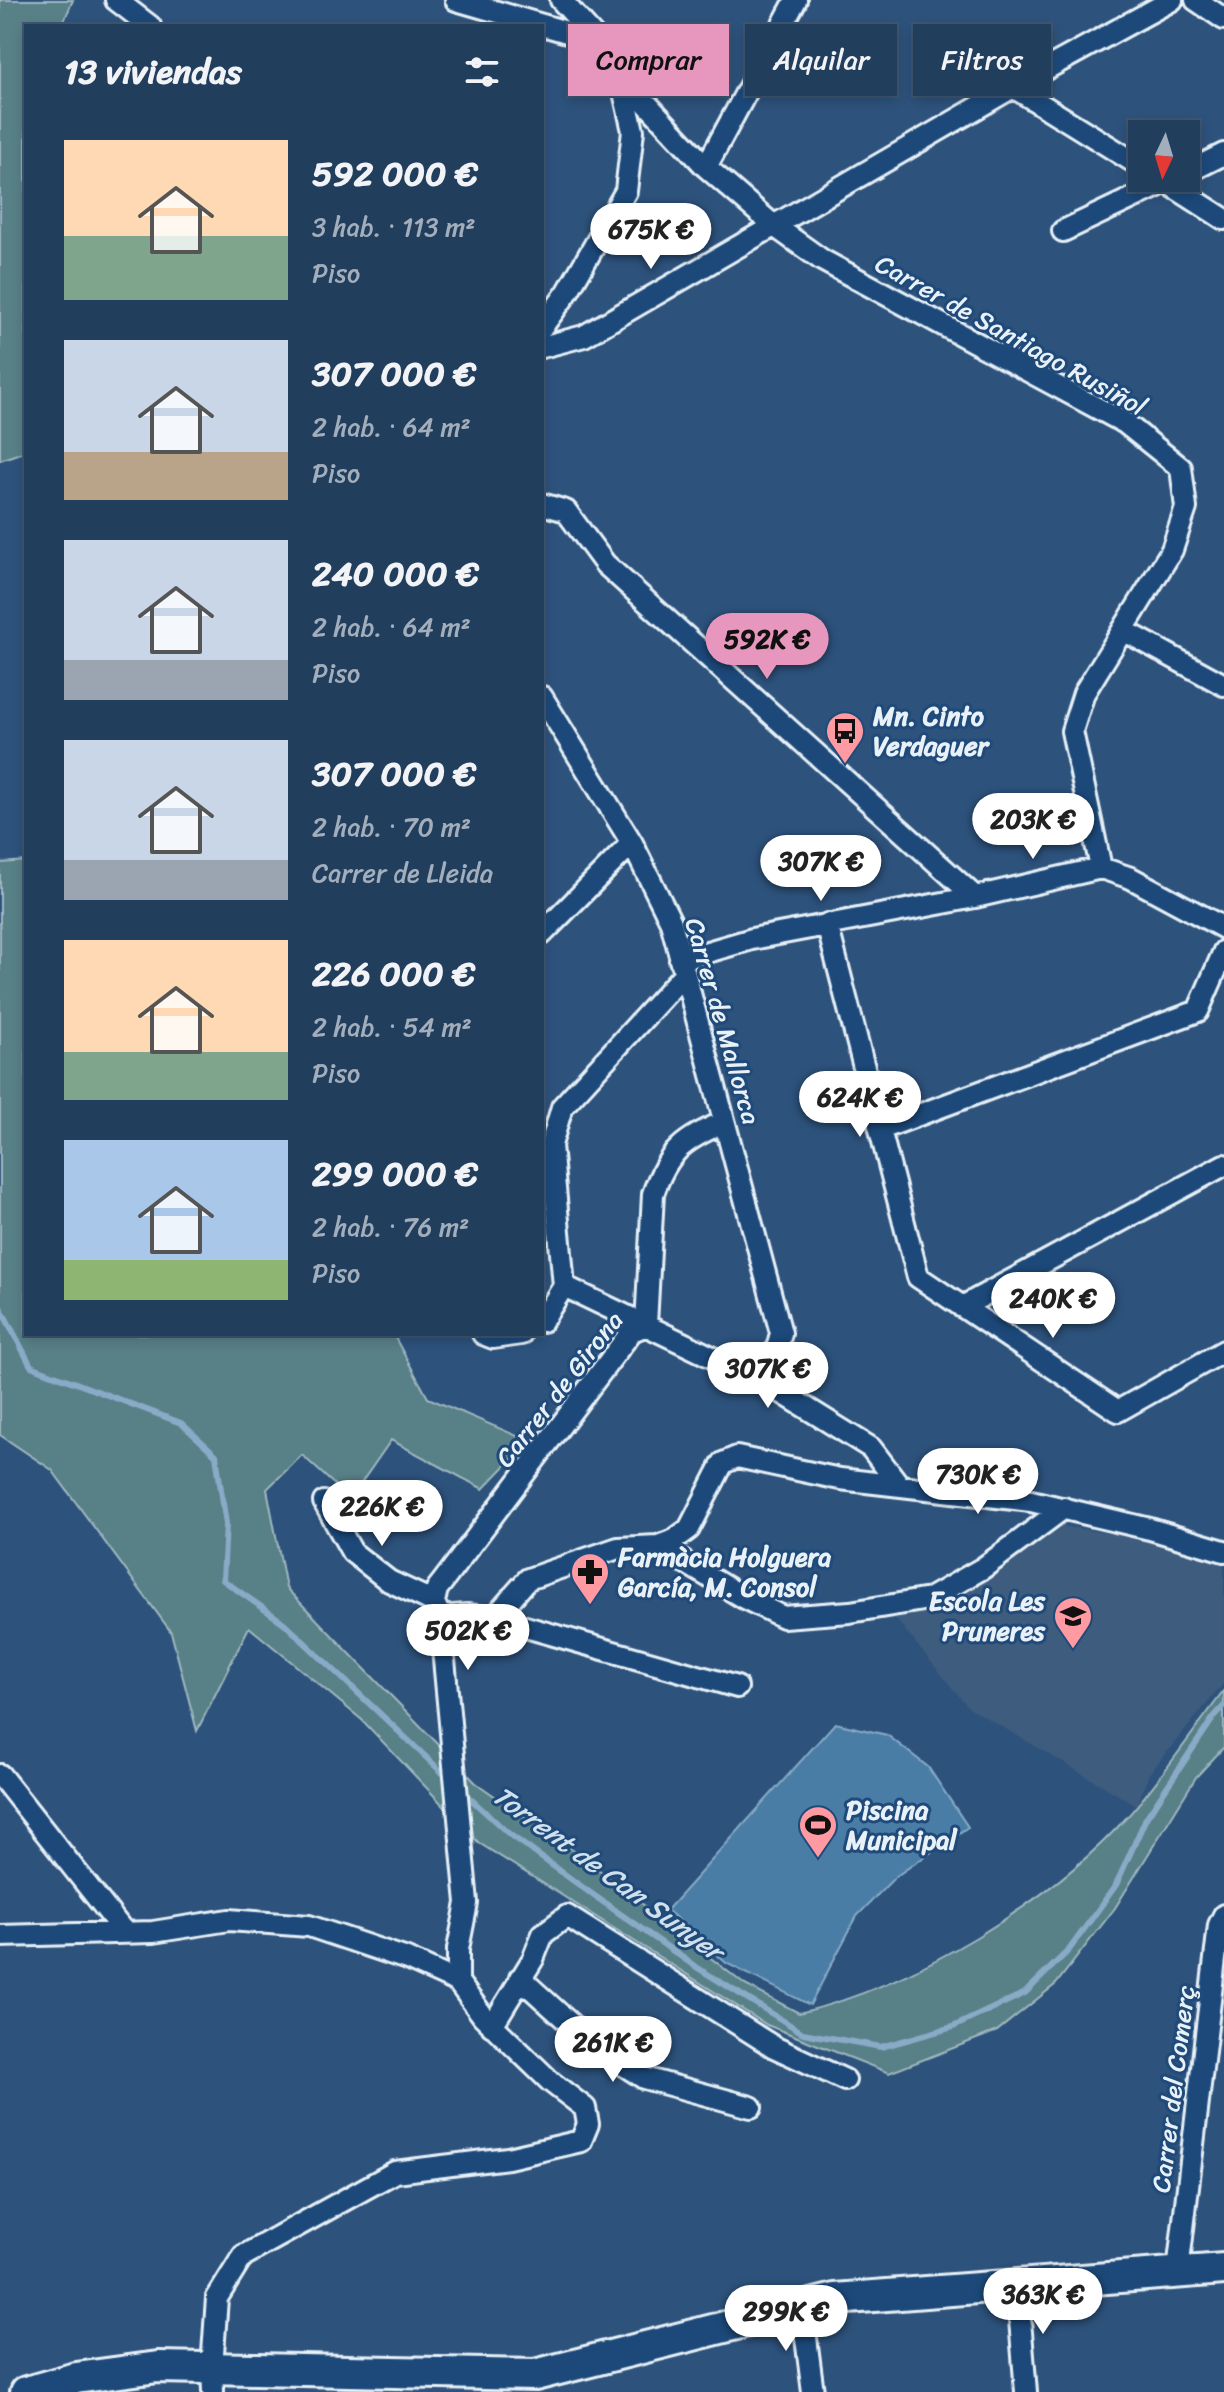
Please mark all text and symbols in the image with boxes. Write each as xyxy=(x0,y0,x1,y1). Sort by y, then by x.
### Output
chip: Comprar xyxy=(568,24,729,96)
chip: Alquilar xyxy=(745,24,897,96)
chip: Filtros xyxy=(913,24,1051,96)
text: 13 viviendas xyxy=(64,42,242,102)
icon: filters xyxy=(460,50,504,94)
north arrow xyxy=(1128,120,1200,192)
map controls xyxy=(1128,120,1200,192)
text: 592 000 € xyxy=(312,144,478,204)
icon: home xyxy=(128,172,224,268)
pin: 675K € xyxy=(586,203,716,271)
text: 3 hab. · 113 m² xyxy=(312,204,475,250)
text: 675K € xyxy=(608,206,694,252)
street label: Carrer de Santiago Rusiñol xyxy=(866,241,1156,429)
text: Piso xyxy=(312,250,360,296)
text: 307 000 € xyxy=(312,344,476,404)
icon: home xyxy=(128,372,224,468)
text: 2 hab. · 64 m² xyxy=(312,404,471,450)
text: Piso xyxy=(312,450,360,496)
text: 240 000 € xyxy=(312,544,479,604)
icon: home xyxy=(128,572,224,668)
text: 2 hab. · 64 m² xyxy=(312,604,471,650)
pin: 592K € xyxy=(702,613,832,681)
text: 592K € xyxy=(724,616,810,662)
text: Piso xyxy=(312,650,360,696)
place label: Mn. Cinto Verdaguer xyxy=(872,693,991,769)
bus stop icon: Mn. Cinto Verdaguer xyxy=(824,710,866,765)
text: 307 000 € xyxy=(312,744,476,804)
icon: home xyxy=(128,772,224,868)
pin: 203K € xyxy=(968,793,1098,861)
text: 203K € xyxy=(990,796,1076,842)
text: 2 hab. · 70 m² xyxy=(312,804,471,850)
pin: 307K € xyxy=(756,835,886,903)
text: 307K € xyxy=(778,838,864,884)
text: Carrer de Lleida xyxy=(312,850,493,896)
street label: Carrer de Mallorca xyxy=(671,912,775,1130)
text: 226 000 € xyxy=(312,944,475,1004)
icon: home xyxy=(128,972,224,1068)
text: 2 hab. · 54 m² xyxy=(312,1004,472,1050)
text: Piso xyxy=(312,1050,360,1096)
pin: 624K € xyxy=(795,1071,925,1139)
text: 624K € xyxy=(817,1074,903,1120)
text: 299 000 € xyxy=(312,1144,478,1204)
icon: home xyxy=(128,1172,224,1268)
text: 2 hab. · 76 m² xyxy=(312,1204,469,1250)
text: Piso xyxy=(312,1250,360,1296)
pin: 240K € xyxy=(988,1272,1118,1340)
text: 240K € xyxy=(1009,1275,1097,1321)
street label: Carrer de Girona xyxy=(483,1300,635,1478)
pin: 307K € xyxy=(703,1342,833,1410)
text: 307K € xyxy=(725,1345,811,1391)
pin: 730K € xyxy=(913,1448,1043,1516)
text: 730K € xyxy=(935,1451,1021,1497)
pin: 226K € xyxy=(317,1480,447,1548)
text: 226K € xyxy=(340,1483,424,1529)
place label: Farmàcia Holguera García, M. Consol xyxy=(617,1534,831,1610)
pharmacy icon: Farmàcia Holguera García, M. Consol xyxy=(569,1551,611,1606)
place label: Escola Les Pruneres xyxy=(929,1578,1046,1654)
school or university icon: Escola Les Pruneres xyxy=(1052,1595,1094,1650)
pin: 502K € xyxy=(403,1604,533,1672)
text: 502K € xyxy=(424,1607,512,1653)
water label: Torrent de Can Sunyer xyxy=(482,1772,738,1977)
place label: Piscina Municipal xyxy=(845,1787,958,1863)
sports icon: Piscina Municipal xyxy=(797,1804,839,1859)
street label: Carrer del Comerç xyxy=(1137,1983,1209,2195)
pin: 261K € xyxy=(548,2016,678,2084)
text: 261K € xyxy=(573,2019,653,2065)
pin: 363K € xyxy=(978,2268,1108,2336)
text: 363K € xyxy=(1001,2271,1085,2317)
pin: 299K € xyxy=(721,2285,851,2353)
text: 299K € xyxy=(743,2288,829,2334)

